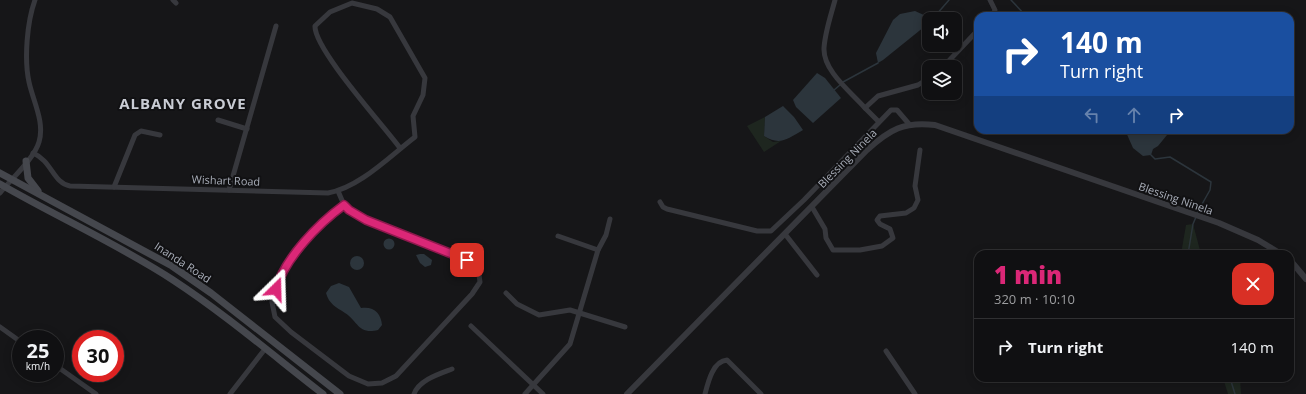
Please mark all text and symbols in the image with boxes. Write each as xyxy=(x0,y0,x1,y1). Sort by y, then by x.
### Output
map controls xyxy=(922,12,962,100)
button: sound xyxy=(922,12,962,52)
text: 140 m xyxy=(1060,23,1143,61)
icon: right xyxy=(994,28,1046,80)
text: Turn right xyxy=(1060,59,1143,83)
button: layers xyxy=(922,60,962,100)
district label: ALBANY GROVE xyxy=(119,93,247,113)
icon: left xyxy=(1081,104,1103,126)
icon: ahead xyxy=(1123,104,1145,126)
icon: right xyxy=(1165,104,1187,126)
street label: Blessing Ninela xyxy=(814,125,880,191)
street label: Wishart Road xyxy=(191,171,261,189)
street label: Blessing Ninela xyxy=(1137,178,1215,218)
street label: Inanda Road xyxy=(152,238,214,286)
pin xyxy=(450,243,484,277)
icon: arrive xyxy=(456,249,478,271)
text: 1 min xyxy=(994,258,1062,291)
button: close xyxy=(1232,263,1274,305)
position arrow xyxy=(255,268,297,310)
text: 320 m · 10:10 xyxy=(994,290,1075,308)
speed limit sign: 30 xyxy=(72,330,124,382)
icon: right xyxy=(994,336,1016,358)
text: 25 xyxy=(27,337,49,364)
text: Turn right xyxy=(1028,337,1103,357)
text: 140 m xyxy=(1230,337,1274,357)
text: km/h xyxy=(26,359,50,373)

